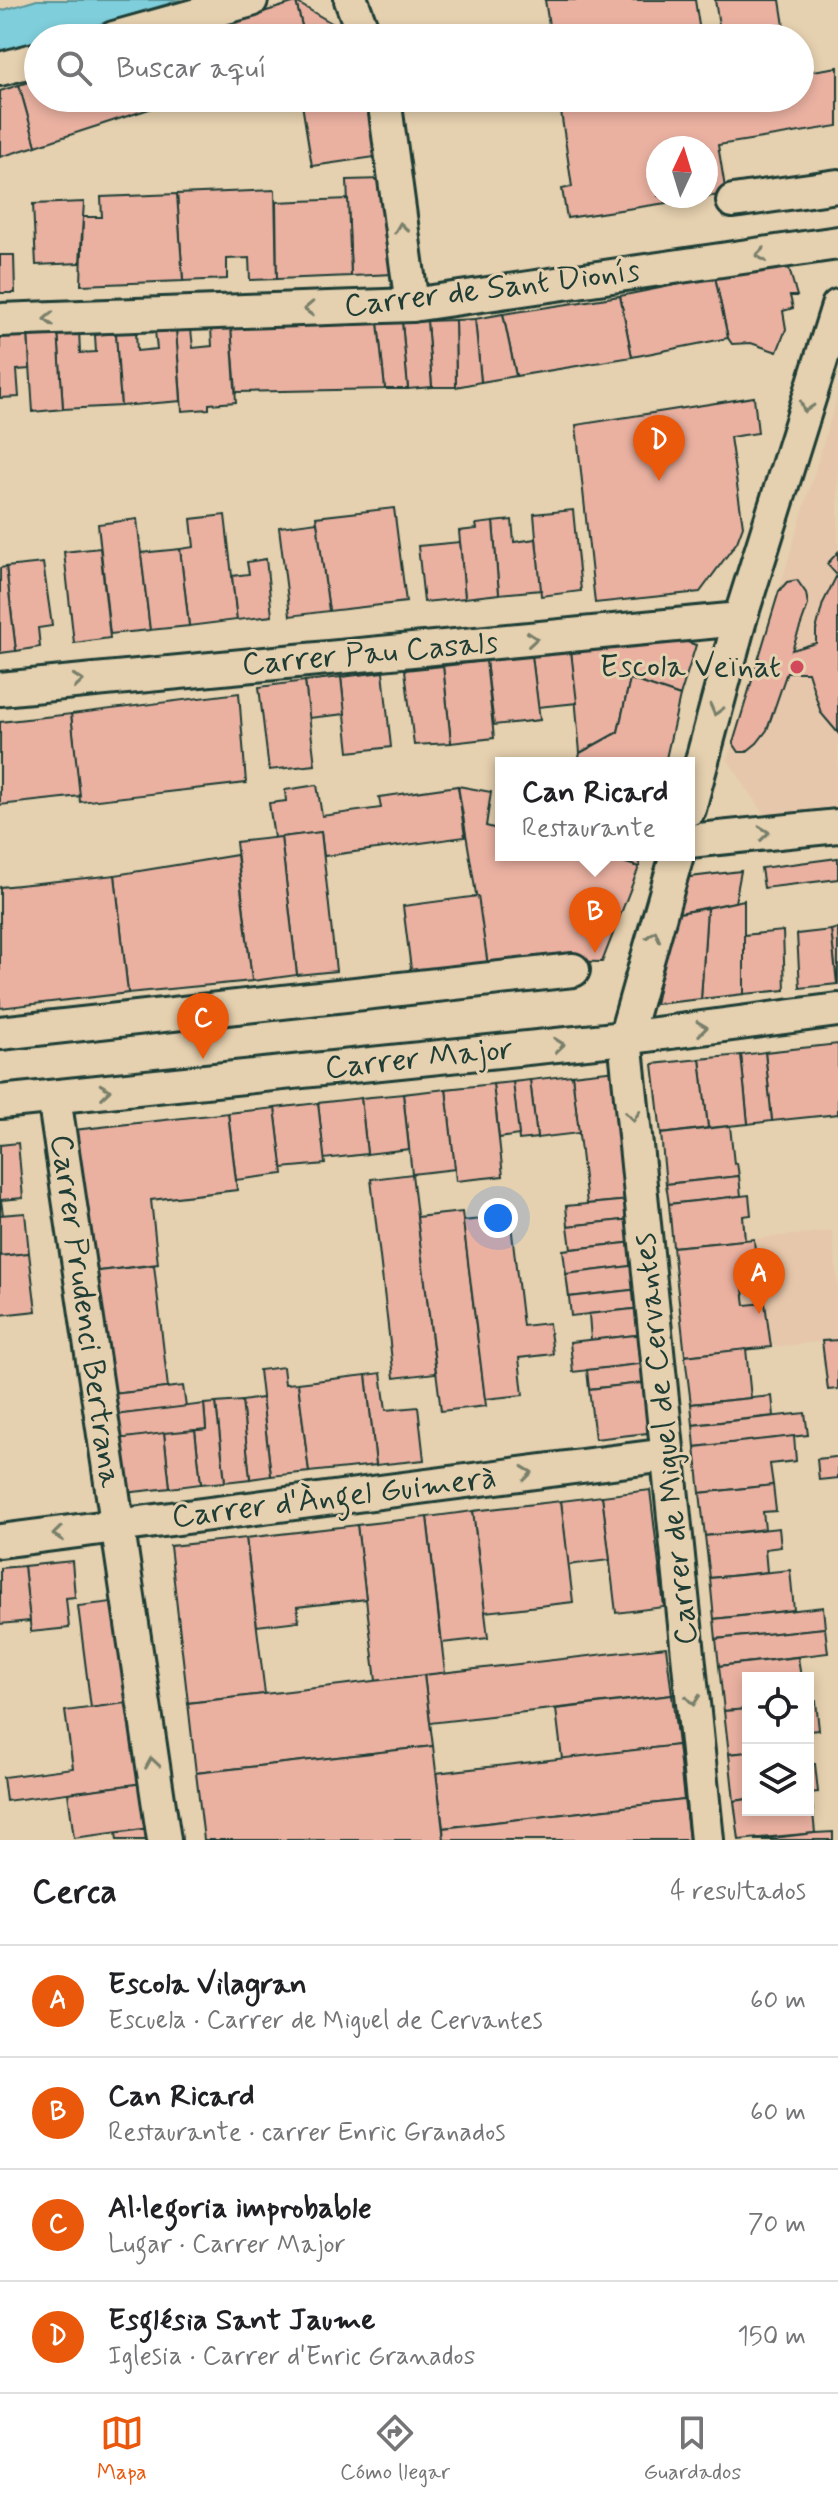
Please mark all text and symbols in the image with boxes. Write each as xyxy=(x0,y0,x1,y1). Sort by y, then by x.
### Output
search box xyxy=(24,24,814,112)
icon: search xyxy=(52,46,96,90)
text: Buscar aquí xyxy=(116,49,267,88)
north arrow xyxy=(646,136,718,208)
one-way arrow xyxy=(393,221,410,235)
one-way arrow xyxy=(754,246,768,263)
street label: Carrer de Sant Dionís xyxy=(342,250,642,328)
one-way arrow xyxy=(302,300,315,317)
one-way arrow xyxy=(42,310,55,327)
one-way arrow xyxy=(800,400,816,414)
pin: D xyxy=(633,415,685,481)
street label: Carrer Pau Casals xyxy=(240,622,500,686)
one-way arrow xyxy=(526,630,539,647)
place label: Escola Veïnat xyxy=(600,646,781,688)
marker: Escola Veïnat xyxy=(788,658,806,676)
one-way arrow xyxy=(72,673,85,690)
one-way arrow xyxy=(708,702,725,716)
popup xyxy=(495,757,695,861)
text: Can Ricard xyxy=(522,773,668,812)
text: Restaurante xyxy=(522,812,655,846)
one-way arrow xyxy=(757,825,770,842)
pin: B xyxy=(569,887,621,953)
one-way arrow xyxy=(645,929,661,943)
pin: C xyxy=(177,993,229,1059)
one-way arrow xyxy=(696,1020,709,1037)
street label: Carrer Major xyxy=(323,1028,515,1090)
one-way arrow xyxy=(553,1036,566,1053)
one-way arrow xyxy=(99,1083,112,1100)
one-way arrow xyxy=(624,1110,641,1123)
street label: Carrer Prudenci Bertrana xyxy=(39,1132,131,1491)
your location xyxy=(478,1198,518,1238)
street label: Carrer de Miguel de Cervantes xyxy=(623,1231,709,1647)
pin: A xyxy=(733,1248,785,1314)
street label: Carrer d'Àngel Guimerà xyxy=(169,1457,499,1542)
one-way arrow xyxy=(520,1465,534,1482)
one-way arrow xyxy=(51,1525,64,1542)
map controls xyxy=(742,1672,814,1816)
button: locate xyxy=(742,1672,814,1744)
one-way arrow xyxy=(684,1694,701,1707)
button: layers xyxy=(742,1744,814,1816)
one-way arrow xyxy=(144,1756,161,1770)
text: Cerca xyxy=(32,1870,117,1915)
text: 4 resultados xyxy=(670,1875,806,1909)
text: Escola Vilagran xyxy=(108,1965,307,2004)
text: A xyxy=(49,1984,67,2018)
text: 60 m xyxy=(750,1984,806,2018)
text: Escuela · Carrer de Miguel de Cervantes xyxy=(108,2004,543,2038)
text: Can Ricard xyxy=(108,2077,255,2116)
text: B xyxy=(50,2096,66,2130)
text: 60 m xyxy=(750,2096,806,2130)
text: Restaurante · carrer Enric Granados xyxy=(108,2116,505,2150)
text: Al·legoria improbable xyxy=(108,2189,372,2228)
text: C xyxy=(49,2208,67,2242)
text: 70 m xyxy=(748,2208,806,2242)
text: Lugar · Carrer Major xyxy=(108,2228,346,2262)
text: Església Sant Jaume xyxy=(108,2301,375,2340)
text: D xyxy=(49,2320,67,2354)
text: 150 m xyxy=(737,2320,806,2354)
text: Iglesia · Carrer d'Enric Granados xyxy=(108,2340,475,2374)
tab: Mapa xyxy=(97,2411,147,2487)
tab: Cómo llegar xyxy=(340,2411,450,2487)
tab: Guardados xyxy=(644,2411,741,2487)

